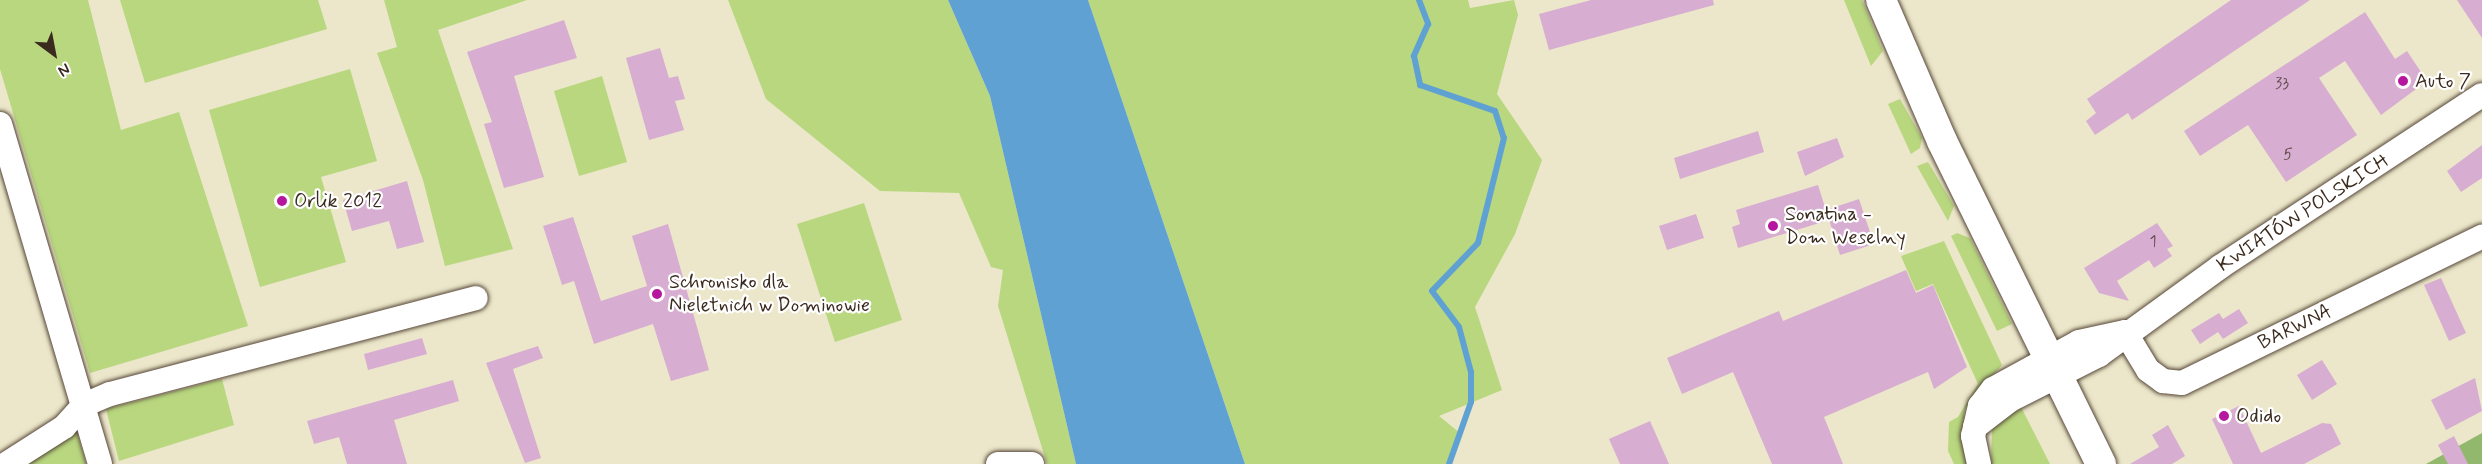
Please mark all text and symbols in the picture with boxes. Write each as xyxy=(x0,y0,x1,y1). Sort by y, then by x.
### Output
north arrow xyxy=(24,24,84,84)
text: N xyxy=(54,58,74,81)
place label: Auto 7 xyxy=(2415,69,2471,93)
house number: 33 xyxy=(2275,74,2289,94)
marker: Auto 7 xyxy=(2396,74,2410,88)
house number: 5 xyxy=(2283,145,2293,165)
street label: KWIATÓW POLSKICH xyxy=(2213,149,2393,277)
place label: Orlik 2012 xyxy=(294,189,382,213)
marker: Orlik 2012 xyxy=(275,194,289,208)
place label: Sonatina - Dom Weselny xyxy=(1785,202,1901,249)
marker: Sonatina - Dom Weselny xyxy=(1766,219,1780,233)
house number: 1 xyxy=(2149,232,2157,252)
place label: Schronisko dla Nieletnich w Dominowie xyxy=(669,270,874,317)
marker: Schronisko dla Nieletnich w Dominowie xyxy=(650,287,664,301)
street label: BARWNA xyxy=(2254,299,2336,355)
place label: Odido xyxy=(2236,404,2281,428)
marker: Odido xyxy=(2217,409,2231,423)

